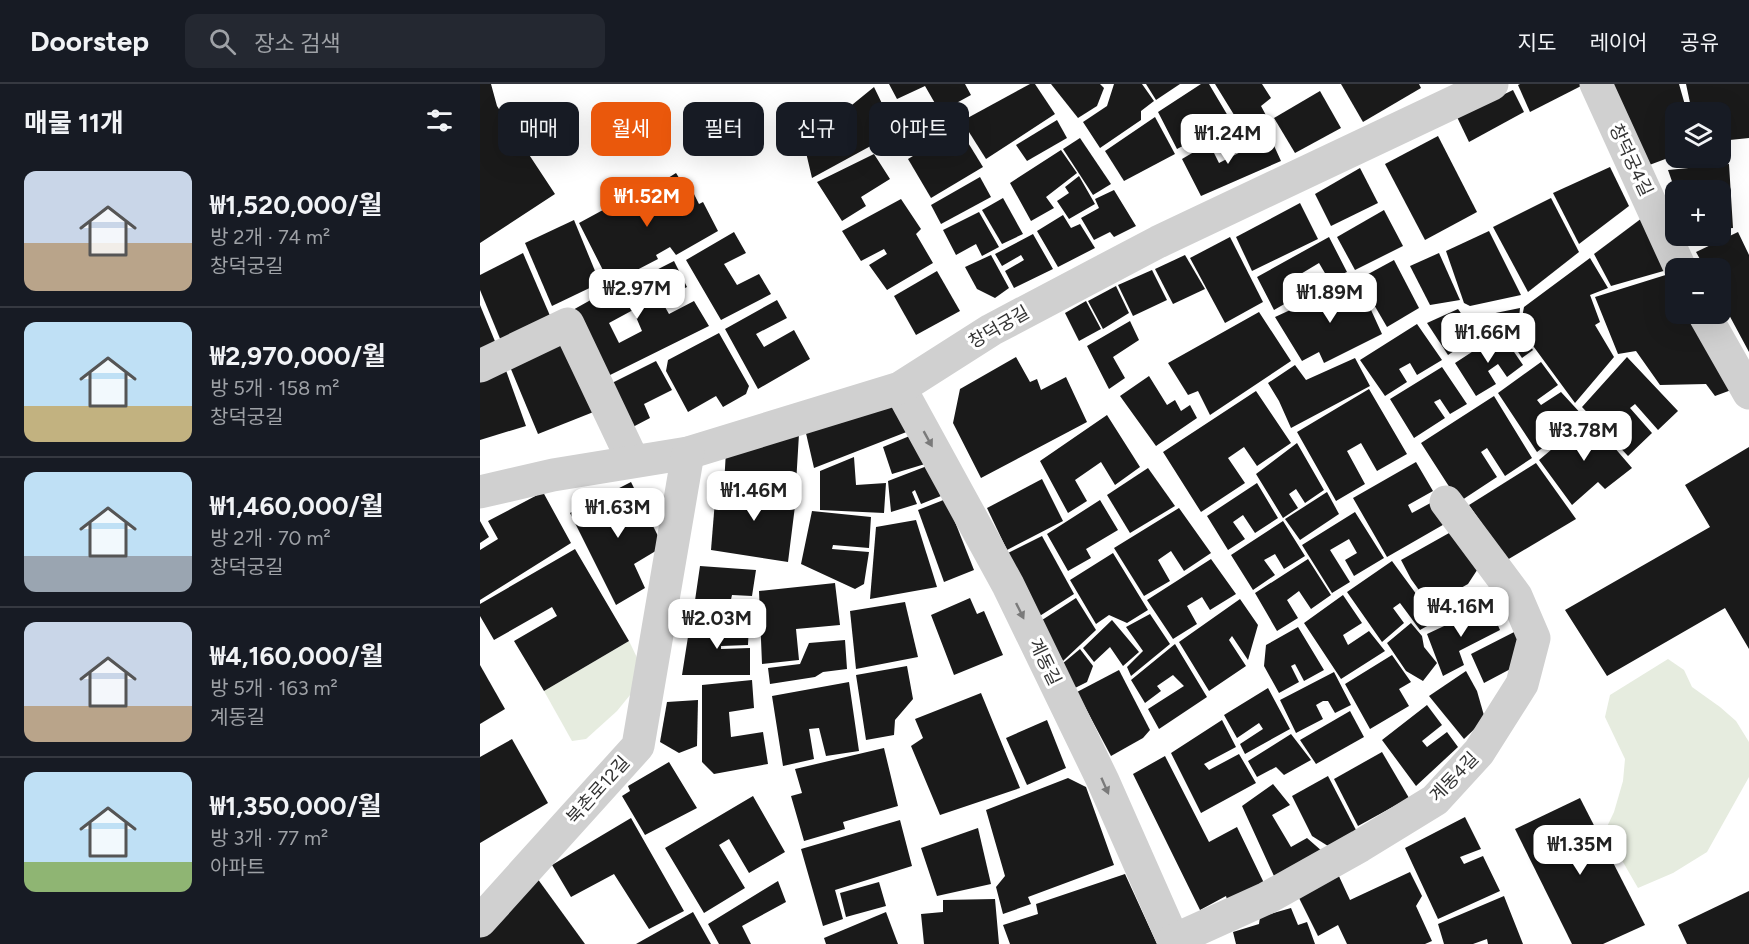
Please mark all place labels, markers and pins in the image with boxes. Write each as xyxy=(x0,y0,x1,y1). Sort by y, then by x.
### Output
pin: ₩1.24M xyxy=(1179,114,1277,165)
pin: ₩1.52M xyxy=(598,177,696,228)
pin: ₩2.97M xyxy=(588,269,686,320)
pin: ₩1.89M xyxy=(1281,273,1379,324)
pin: ₩1.66M xyxy=(1439,313,1537,364)
pin: ₩3.78M xyxy=(1535,411,1633,462)
pin: ₩1.46M xyxy=(705,471,803,522)
pin: ₩1.63M xyxy=(569,488,667,539)
pin: ₩4.16M xyxy=(1412,587,1510,638)
pin: ₩2.03M xyxy=(668,599,766,650)
pin: ₩1.35M xyxy=(1531,825,1629,876)

